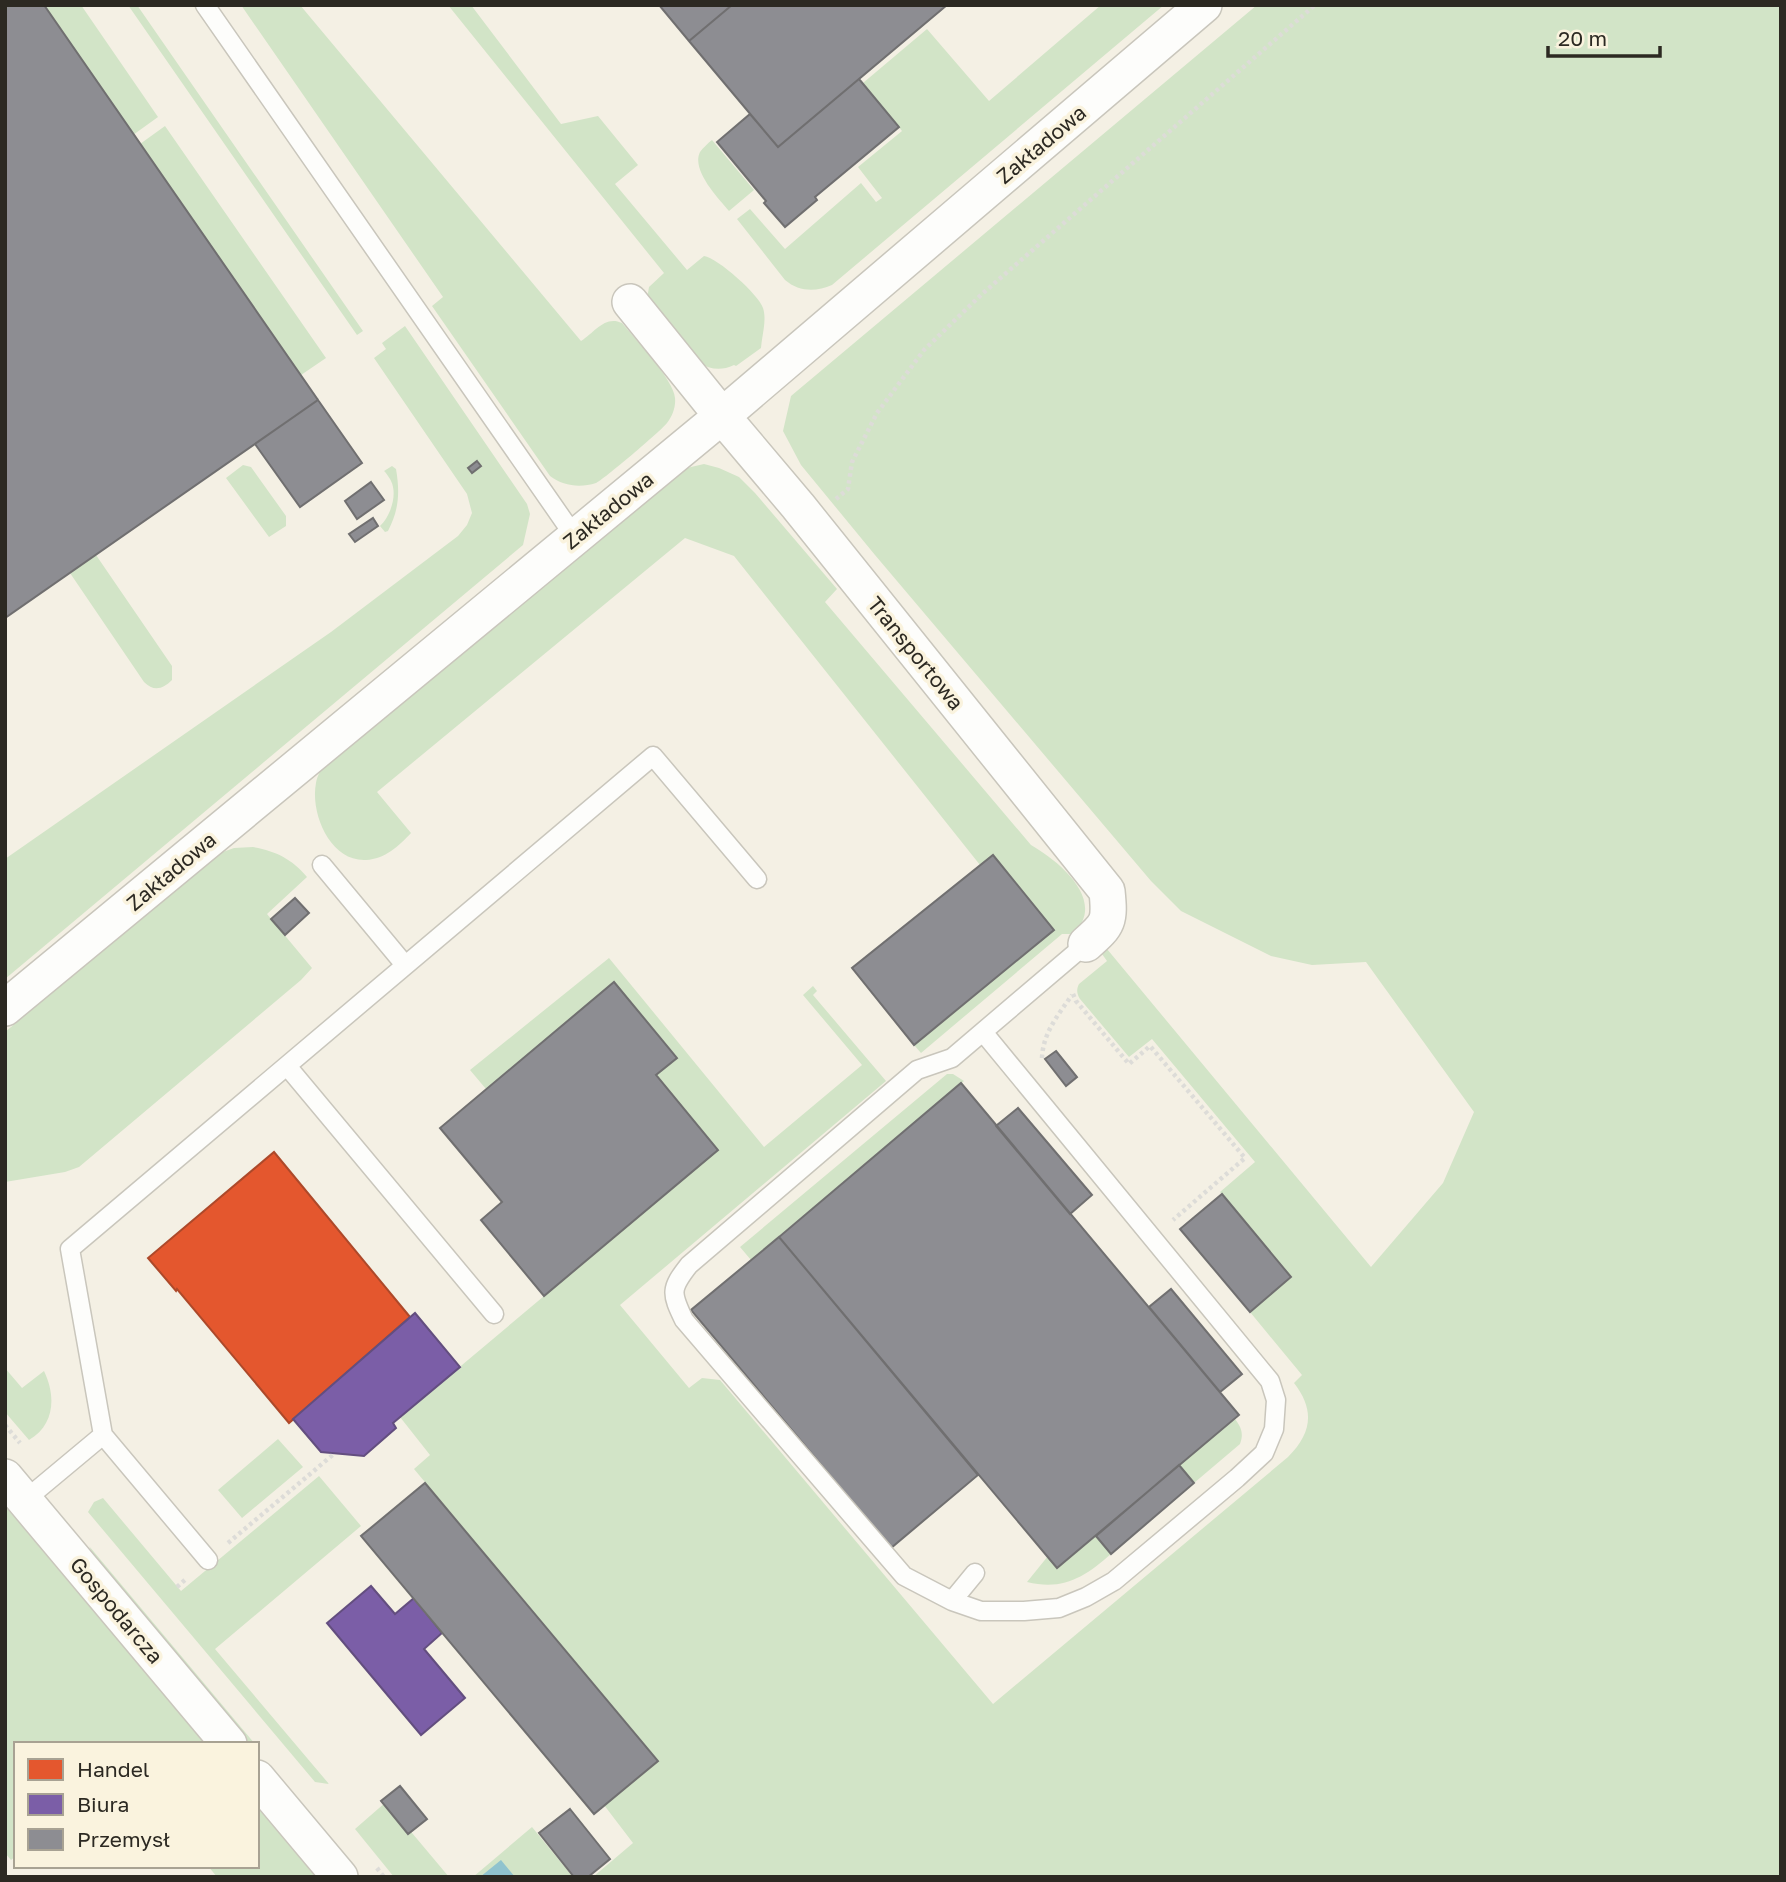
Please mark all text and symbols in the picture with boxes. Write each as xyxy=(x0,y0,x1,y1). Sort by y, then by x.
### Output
scale bar xyxy=(1548,14,1660,58)
text: 20 m xyxy=(1558,25,1607,51)
street label: Zakładowa xyxy=(991,99,1091,189)
street label: Zakładowa xyxy=(558,466,658,554)
street label: Transportowa xyxy=(862,591,970,715)
street label: Zakładowa xyxy=(121,826,221,916)
street label: Gospodarcza xyxy=(65,1552,169,1668)
legend xyxy=(14,1742,259,1868)
text: Handel xyxy=(77,1756,150,1782)
text: Biura xyxy=(77,1791,129,1817)
text: Przemysł xyxy=(77,1826,170,1852)

